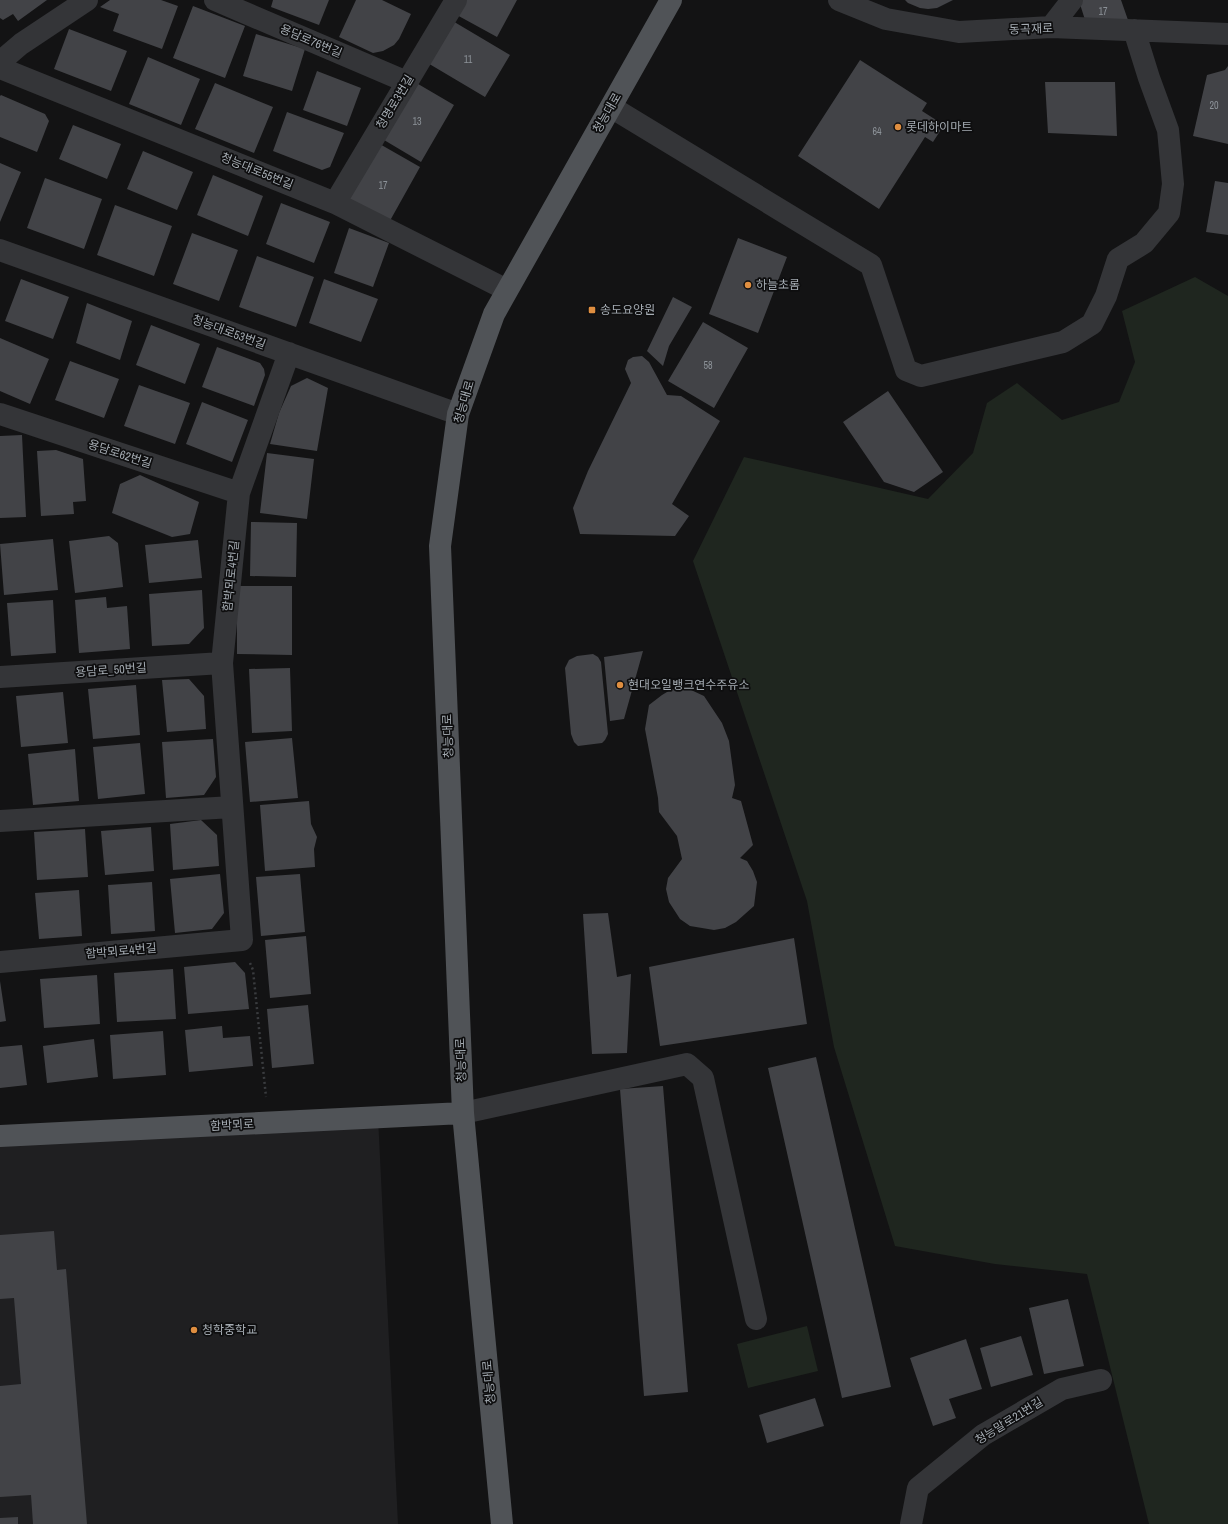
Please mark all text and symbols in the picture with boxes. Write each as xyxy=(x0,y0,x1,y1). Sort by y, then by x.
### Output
house number: 17 xyxy=(1098,5,1108,18)
street label: 동곡재로 xyxy=(1009,20,1053,38)
street label: 용담로76번길 xyxy=(277,21,345,61)
house number: 11 xyxy=(464,53,473,66)
street label: 청명로3번길 xyxy=(373,72,417,132)
street label: 청능대로 xyxy=(589,90,625,136)
house number: 20 xyxy=(1209,99,1219,112)
house number: 13 xyxy=(412,115,422,128)
place label: 롯데하이마트 xyxy=(906,119,972,135)
marker: 롯데하이마트 xyxy=(893,122,903,132)
house number: 64 xyxy=(872,125,882,138)
street label: 청능대로55번길 xyxy=(218,149,296,193)
house number: 17 xyxy=(378,179,388,192)
place label: 하늘초롬 xyxy=(756,277,800,293)
marker: 하늘초롬 xyxy=(743,280,753,290)
place label: 송도요양원 xyxy=(600,302,655,318)
marker: 송도요양원 xyxy=(587,305,597,315)
street label: 청능대로53번길 xyxy=(190,311,268,353)
house number: 58 xyxy=(703,359,713,372)
street label: 청능대로 xyxy=(450,379,478,425)
street label: 용담로62번길 xyxy=(86,436,154,472)
street label: 함박뫼로4번길 xyxy=(219,540,243,612)
street label: 용담로_50번길 xyxy=(75,660,147,680)
place label: 현대오일뱅크연수주유소 xyxy=(628,677,749,693)
marker: 현대오일뱅크연수주유소 xyxy=(615,680,625,690)
street label: 청능대로 xyxy=(439,714,457,758)
street label: 함박뫼로4번길 xyxy=(85,940,157,962)
street label: 청능대로 xyxy=(452,1038,470,1082)
street label: 함박뫼로 xyxy=(210,1116,254,1134)
place label: 청학중학교 xyxy=(202,1322,257,1338)
marker: 청학중학교 xyxy=(189,1325,199,1335)
street label: 청능대로 xyxy=(479,1359,499,1405)
street label: 청능말로21번길 xyxy=(972,1394,1046,1448)

